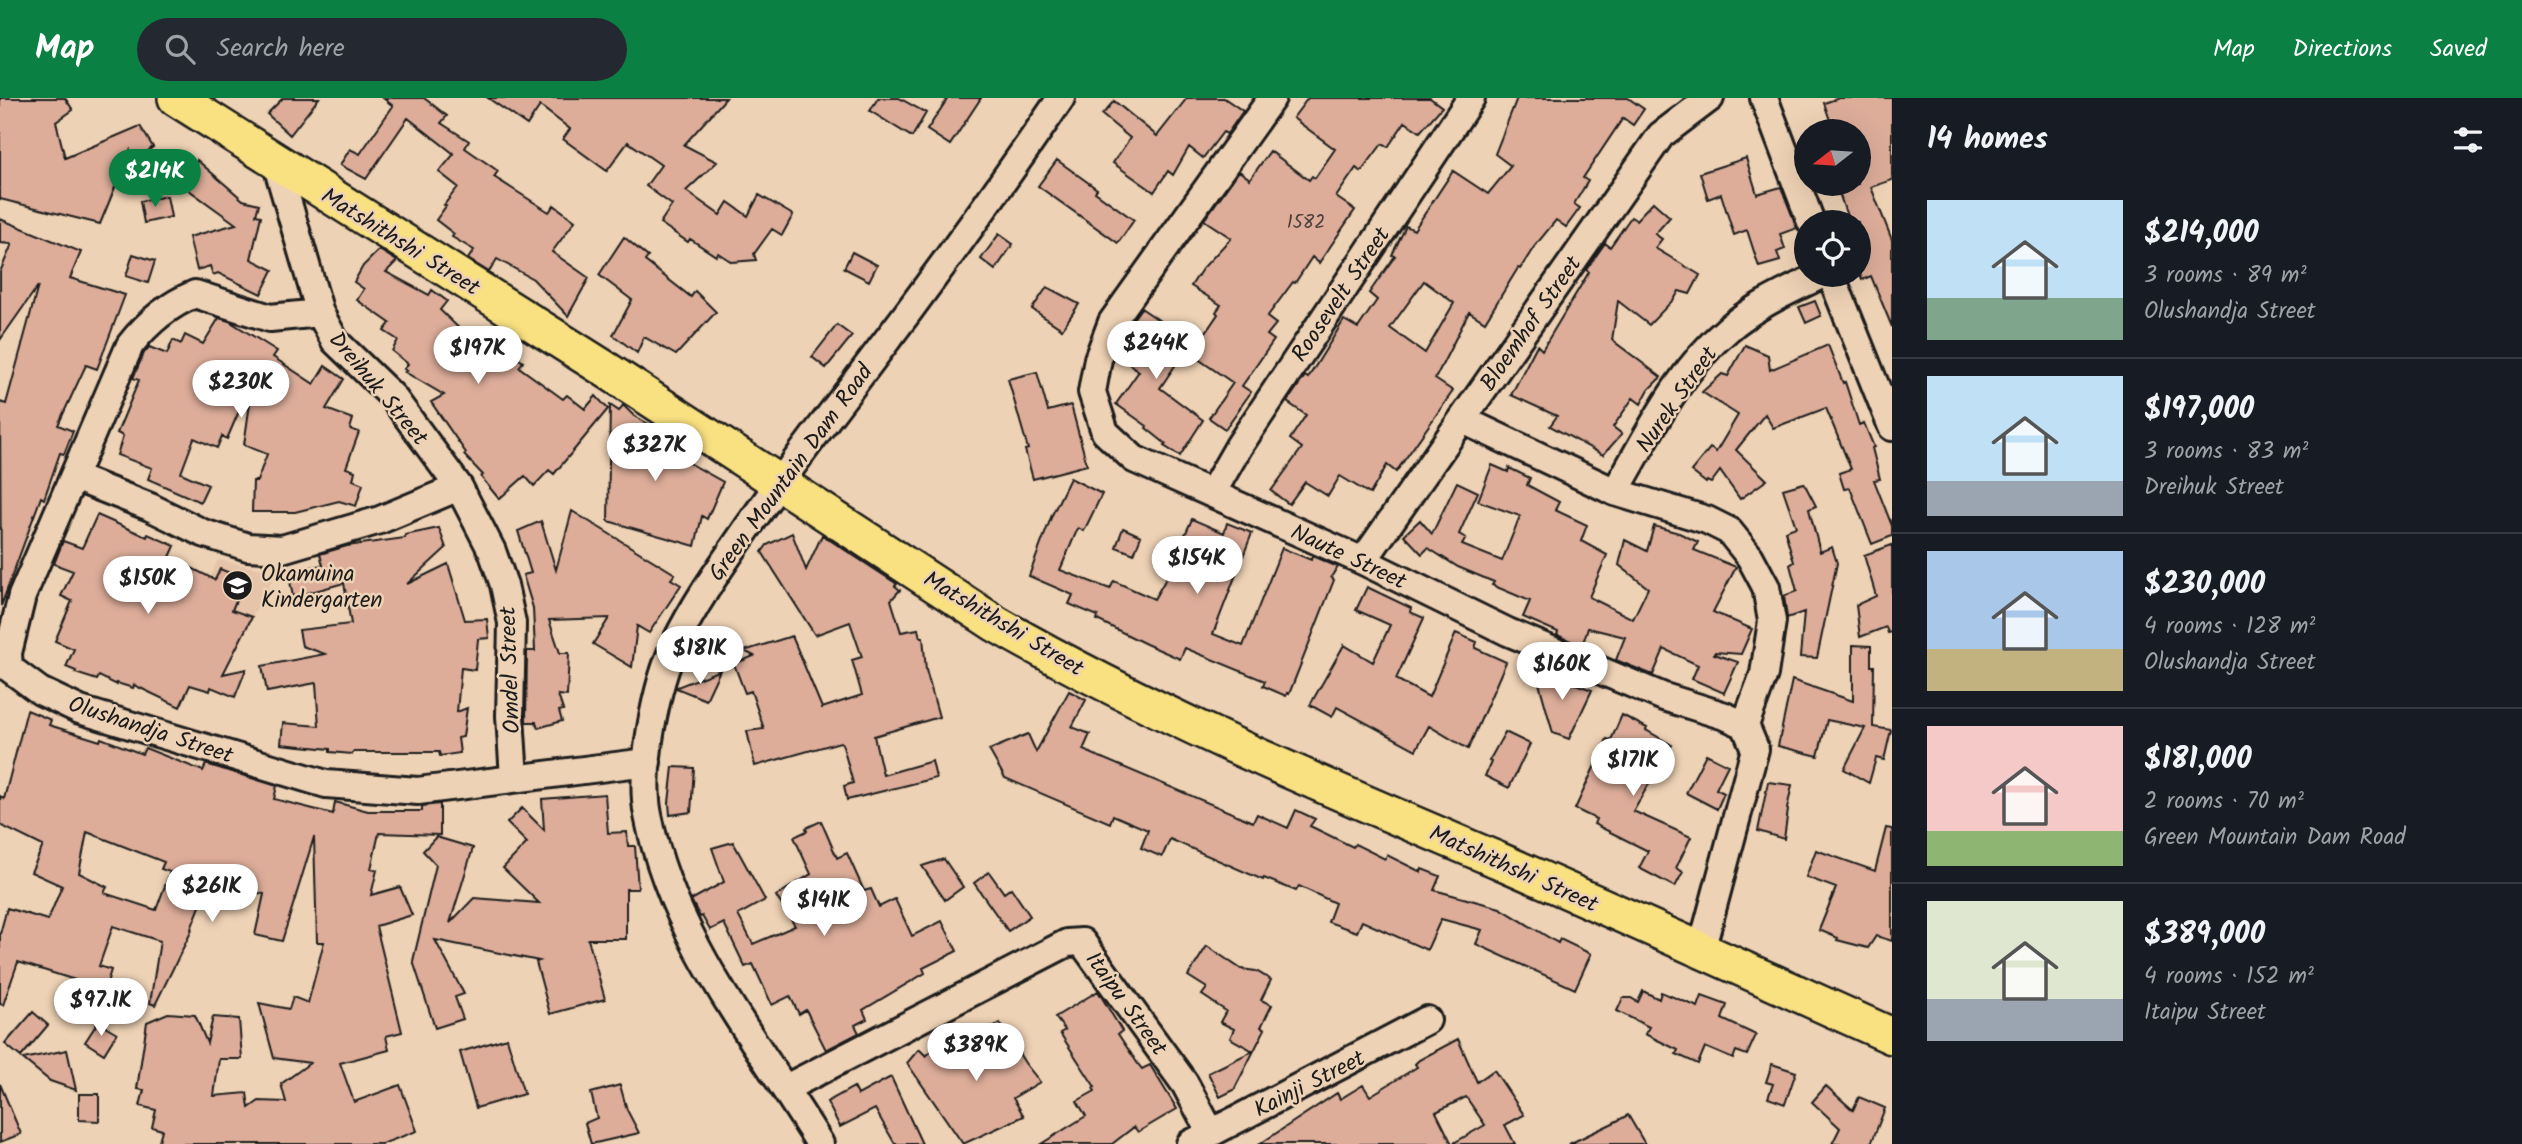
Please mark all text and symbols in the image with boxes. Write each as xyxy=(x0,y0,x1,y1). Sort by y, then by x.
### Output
search box xyxy=(137,18,627,81)
text: Map xyxy=(35,23,95,76)
text: Search here xyxy=(217,28,345,70)
icon: search xyxy=(161,30,199,68)
text: Map xyxy=(2213,30,2255,69)
text: Directions xyxy=(2293,30,2392,69)
text: Saved xyxy=(2430,30,2487,69)
text: 14 homes xyxy=(1927,116,2048,164)
north arrow xyxy=(1794,119,1871,196)
map controls xyxy=(1794,119,1871,287)
icon: filters xyxy=(2449,121,2487,159)
pin: $214K xyxy=(106,150,204,209)
text: $214K xyxy=(125,154,185,190)
street label: Matshithshi Street xyxy=(313,179,487,307)
house number: 1582 xyxy=(1287,208,1325,238)
button: locate xyxy=(1794,210,1871,287)
text: $214,000 xyxy=(2144,210,2259,258)
street label: Roosevelt Street xyxy=(1283,219,1401,370)
icon: home xyxy=(1983,228,2067,312)
street label: Bloemhof Street xyxy=(1471,248,1592,399)
text: 3 rooms · 89 m² xyxy=(2144,258,2307,294)
text: Olushandja Street xyxy=(2144,294,2316,330)
pin: $244K xyxy=(1107,322,1205,381)
street label: Dreihuk Street xyxy=(319,324,437,455)
text: $244K xyxy=(1123,326,1189,362)
pin: $197K xyxy=(429,327,527,386)
text: $197K xyxy=(450,331,506,367)
street label: Nurek Street xyxy=(1628,339,1728,461)
street label: Green Mountain Dam Road xyxy=(700,356,883,590)
pin: $230K xyxy=(192,360,290,420)
text: $230K xyxy=(208,365,274,401)
text: $197,000 xyxy=(2144,386,2254,434)
icon: home xyxy=(1983,404,2067,488)
pin: $327K xyxy=(606,424,704,483)
text: $327K xyxy=(623,428,687,464)
text: 3 rooms · 83 m² xyxy=(2144,434,2308,470)
text: Dreihuk Street xyxy=(2144,470,2284,506)
street label: Naute Street xyxy=(1284,515,1413,601)
pin: $154K xyxy=(1148,536,1246,596)
text: $154K xyxy=(1168,541,1226,577)
pin: $150K xyxy=(99,556,197,616)
place label: Okamuina Kindergarten xyxy=(261,557,383,619)
text: $150K xyxy=(119,561,177,597)
text: $230,000 xyxy=(2144,561,2265,609)
street label: Matshithshi Street xyxy=(916,562,1091,688)
school or university icon: Okamuina Kindergarten xyxy=(221,569,255,603)
icon: home xyxy=(1983,579,2067,663)
street label: Omdel Street xyxy=(491,605,531,734)
text: 4 rooms · 128 m² xyxy=(2144,609,2315,645)
pin: $181K xyxy=(651,626,749,686)
text: $181K xyxy=(673,631,727,667)
pin: $160K xyxy=(1513,642,1611,702)
text: Olushandja Street xyxy=(2144,645,2316,681)
text: $160K xyxy=(1533,647,1591,683)
street label: Olushandja Street xyxy=(63,687,239,775)
text: $181,000 xyxy=(2144,736,2252,784)
pin: $171K xyxy=(1584,738,1682,798)
text: $171K xyxy=(1607,743,1659,779)
icon: home xyxy=(1983,754,2067,838)
text: 2 rooms · 70 m² xyxy=(2144,784,2304,820)
street label: Matshithshi Street xyxy=(1423,816,1605,924)
text: Green Mountain Dam Road xyxy=(2144,820,2406,856)
pin: $261K xyxy=(163,864,261,924)
text: $261K xyxy=(182,869,242,905)
pin: $141K xyxy=(775,878,873,938)
text: $141K xyxy=(797,883,851,919)
text: $389,000 xyxy=(2144,911,2265,959)
icon: home xyxy=(1983,929,2067,1013)
street label: Itaipu Street xyxy=(1075,944,1176,1065)
text: 4 rooms · 152 m² xyxy=(2144,959,2314,995)
pin: $97.1K xyxy=(44,978,158,1038)
text: $97.1K xyxy=(70,983,132,1019)
text: Itaipu Street xyxy=(2144,995,2266,1031)
pin: $389K xyxy=(927,1024,1025,1083)
text: $389K xyxy=(943,1028,1009,1064)
street label: Kainji Street xyxy=(1248,1041,1373,1128)

